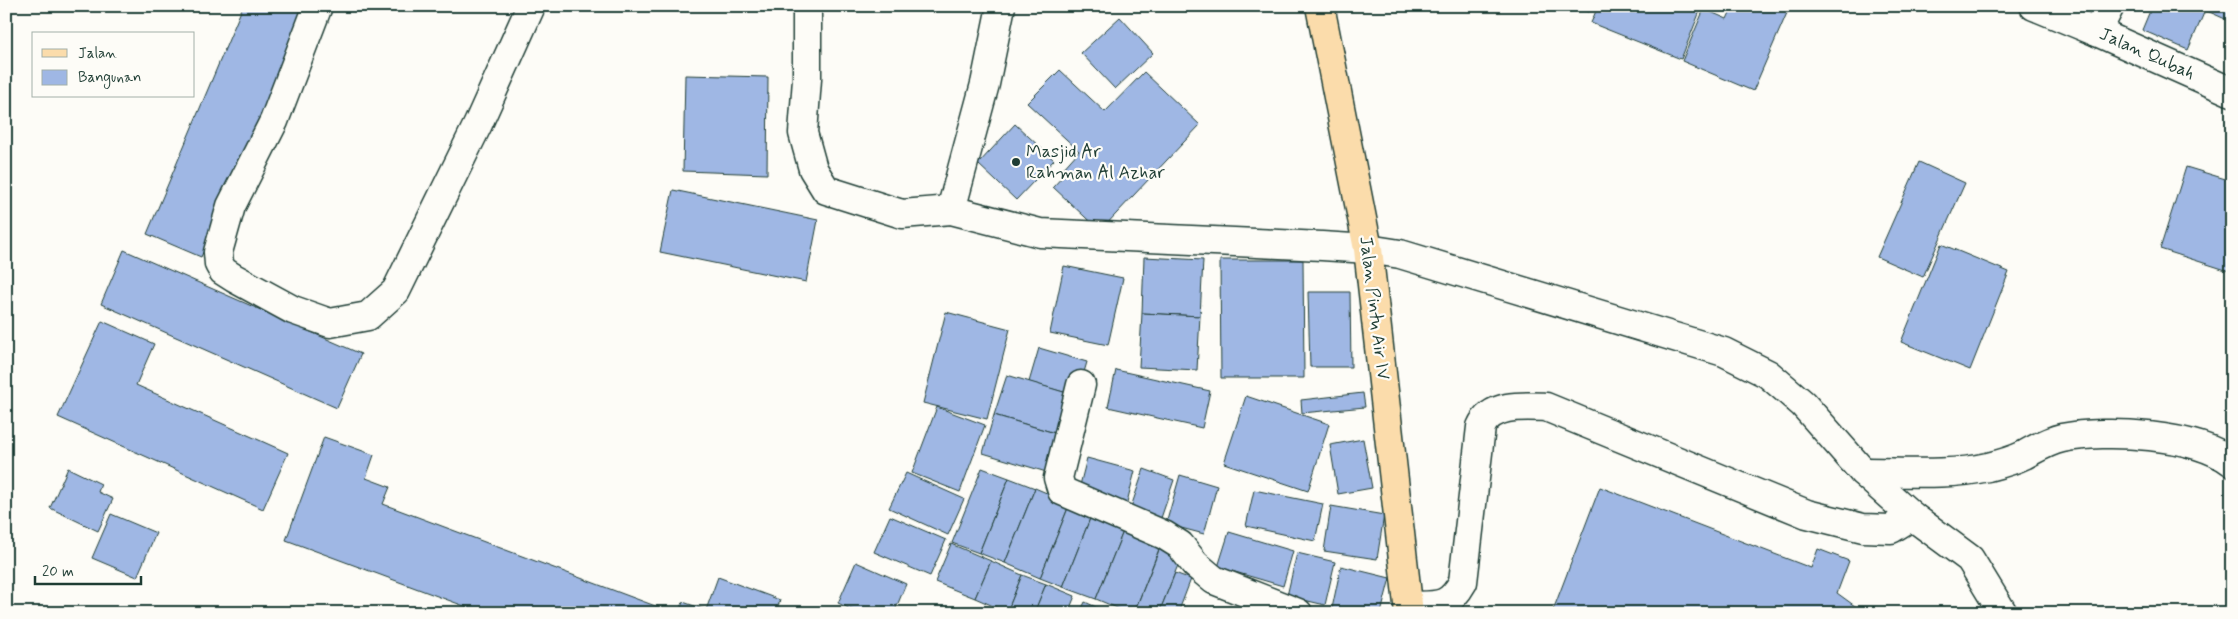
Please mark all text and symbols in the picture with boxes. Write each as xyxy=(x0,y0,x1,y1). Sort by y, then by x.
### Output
street label: Jalan Qubah xyxy=(2095,22,2199,86)
legend xyxy=(32,32,195,98)
text: Jalan xyxy=(78,44,117,64)
text: Bangunan xyxy=(78,68,141,89)
place label: Masjid Ar Rahman Al Azhar xyxy=(1026,140,1165,185)
marker: Masjid Ar Rahman Al Azhar xyxy=(1010,156,1022,168)
street label: Jalan Pintu Air IV xyxy=(1353,235,1395,381)
scale bar xyxy=(35,554,141,586)
text: 20 m xyxy=(42,562,74,582)

